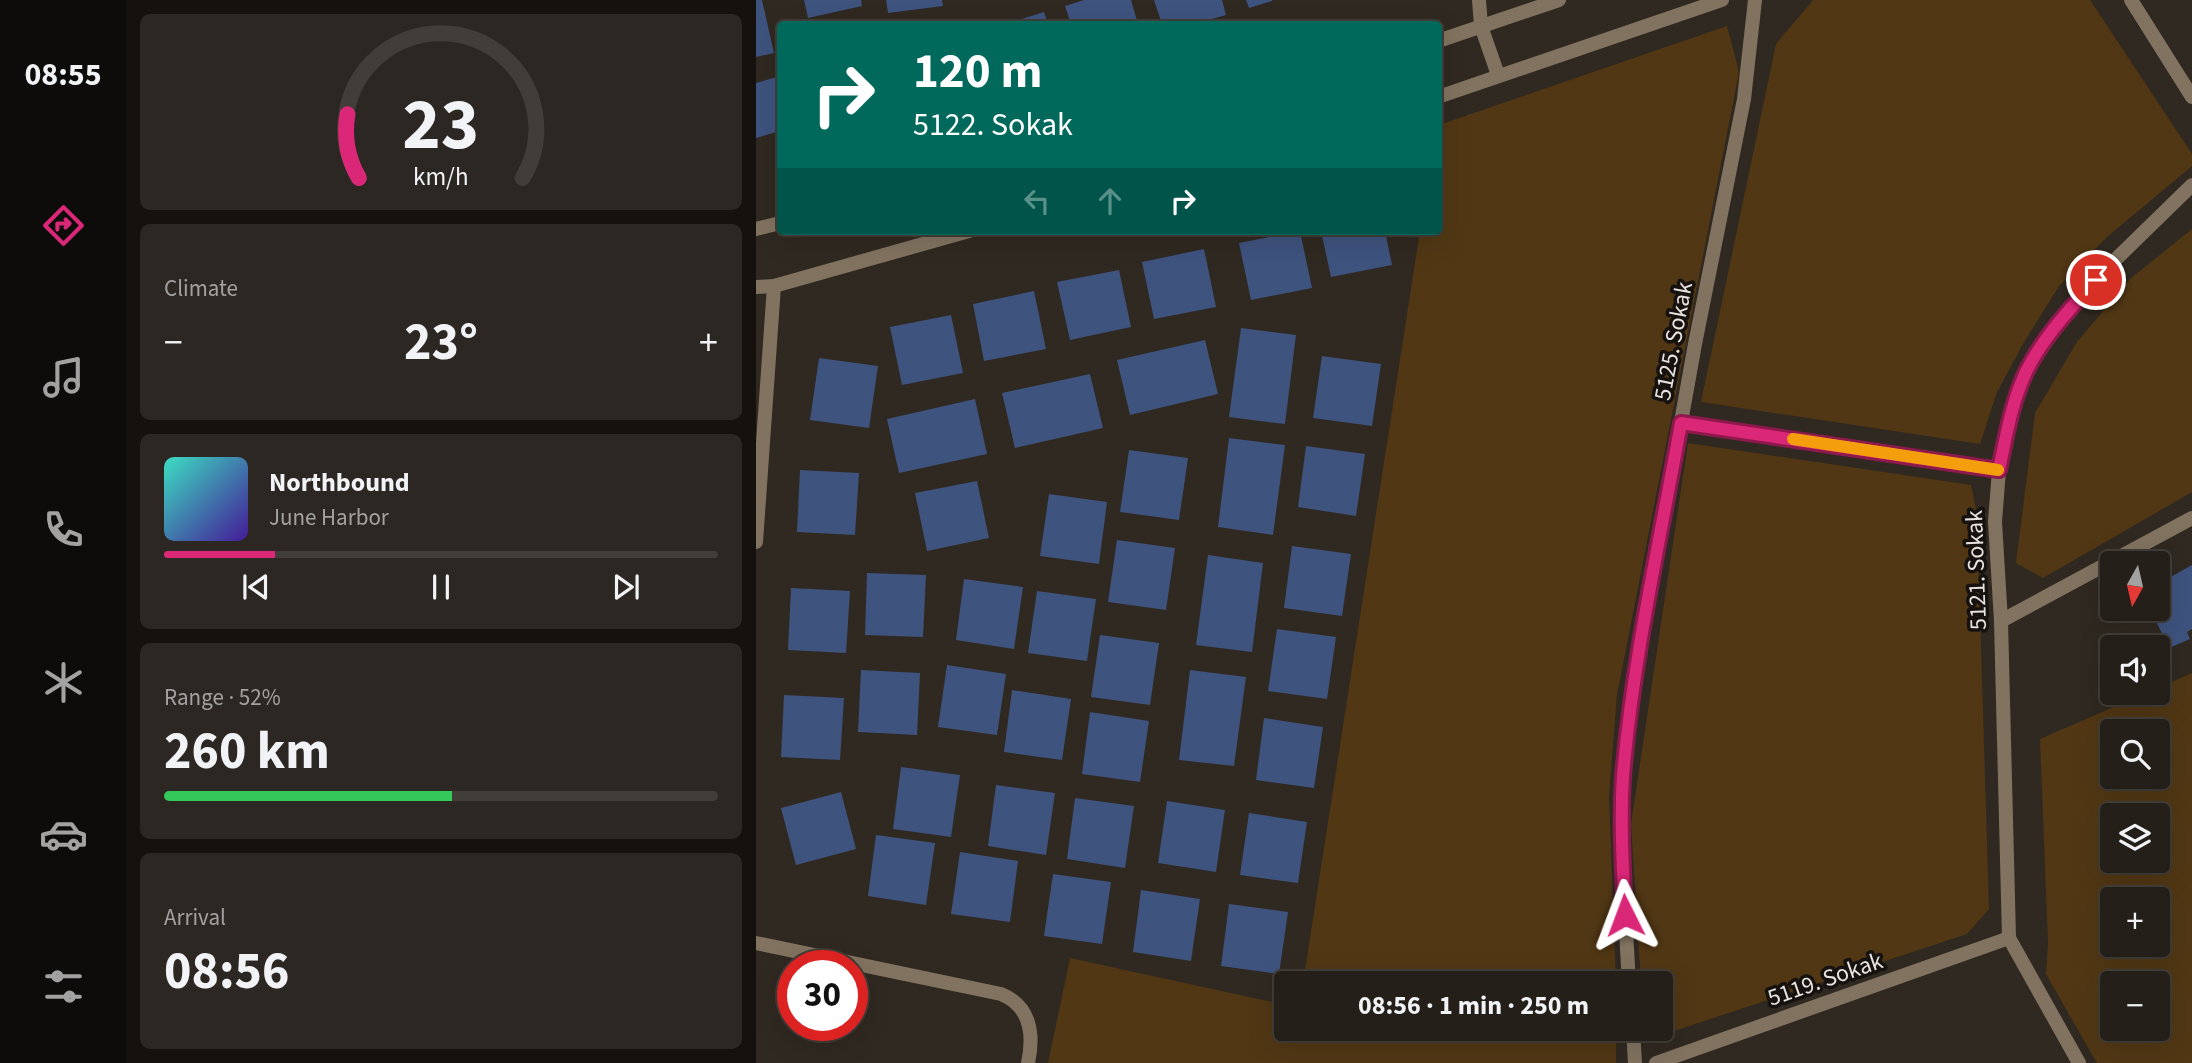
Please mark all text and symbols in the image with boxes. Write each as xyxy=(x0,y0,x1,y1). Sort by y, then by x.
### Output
text: 120 m xyxy=(913,37,1042,107)
icon: right xyxy=(798,49,889,140)
text: 08:55 xyxy=(24,52,102,98)
text: 23 xyxy=(403,73,479,177)
text: 5122. Sokak xyxy=(913,102,1073,148)
text: km/h xyxy=(413,159,469,195)
icon: left xyxy=(1018,182,1056,220)
icon: ahead xyxy=(1091,182,1129,220)
icon: right xyxy=(1164,182,1202,220)
icon: directions xyxy=(39,201,88,250)
pin xyxy=(2066,250,2126,310)
icon: arrive xyxy=(2077,261,2115,299)
text: Climate xyxy=(164,272,238,305)
street label: 5125. Sokak xyxy=(1645,279,1702,403)
text: 23° xyxy=(404,306,478,380)
text: − xyxy=(164,316,183,370)
text: + xyxy=(699,316,718,370)
icon: music xyxy=(39,353,88,402)
text: Northbound xyxy=(269,464,410,501)
text: June Harbor xyxy=(269,501,389,534)
icon: phone xyxy=(39,505,88,554)
street label: 5121. Sokak xyxy=(1957,509,1996,631)
north arrow xyxy=(2100,551,2170,621)
map controls xyxy=(2100,551,2170,1041)
icon: previous xyxy=(237,568,275,606)
icon: pause xyxy=(422,568,460,606)
icon: next xyxy=(607,568,645,606)
button: sound xyxy=(2100,635,2170,705)
icon: climate xyxy=(39,658,88,707)
text: Range · 52% xyxy=(164,681,281,714)
text: 260 km xyxy=(164,715,330,789)
button: search xyxy=(2100,719,2170,789)
button: layers xyxy=(2100,803,2170,873)
icon: car xyxy=(39,810,88,859)
position arrow xyxy=(1588,878,1662,952)
button: + xyxy=(2100,887,2170,957)
text: Arrival xyxy=(164,901,226,934)
text: 08:56 xyxy=(164,935,289,1009)
street label: 5119. Sokak xyxy=(1763,943,1888,1016)
speed limit sign: 30 xyxy=(777,950,868,1041)
icon: filters xyxy=(39,962,88,1011)
button: − xyxy=(2100,971,2170,1041)
text: 08:56 · 1 min · 250 m xyxy=(1358,987,1589,1024)

